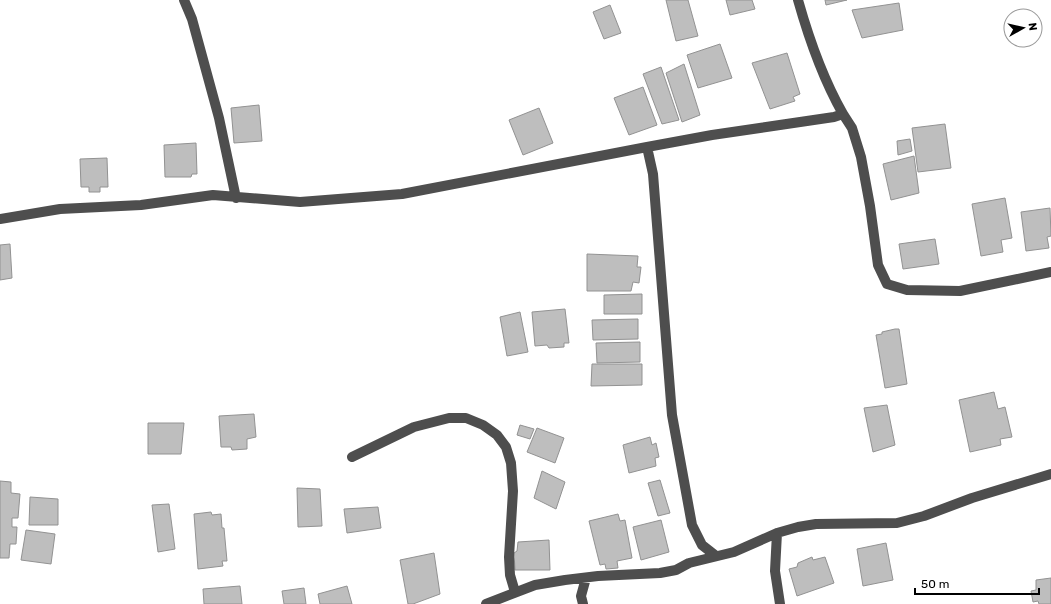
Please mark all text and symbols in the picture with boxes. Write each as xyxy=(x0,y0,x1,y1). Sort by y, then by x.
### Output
north arrow xyxy=(1003,8,1043,48)
text: N xyxy=(1025,22,1039,32)
scale bar xyxy=(915,570,1039,596)
text: 50 m xyxy=(921,577,949,591)

